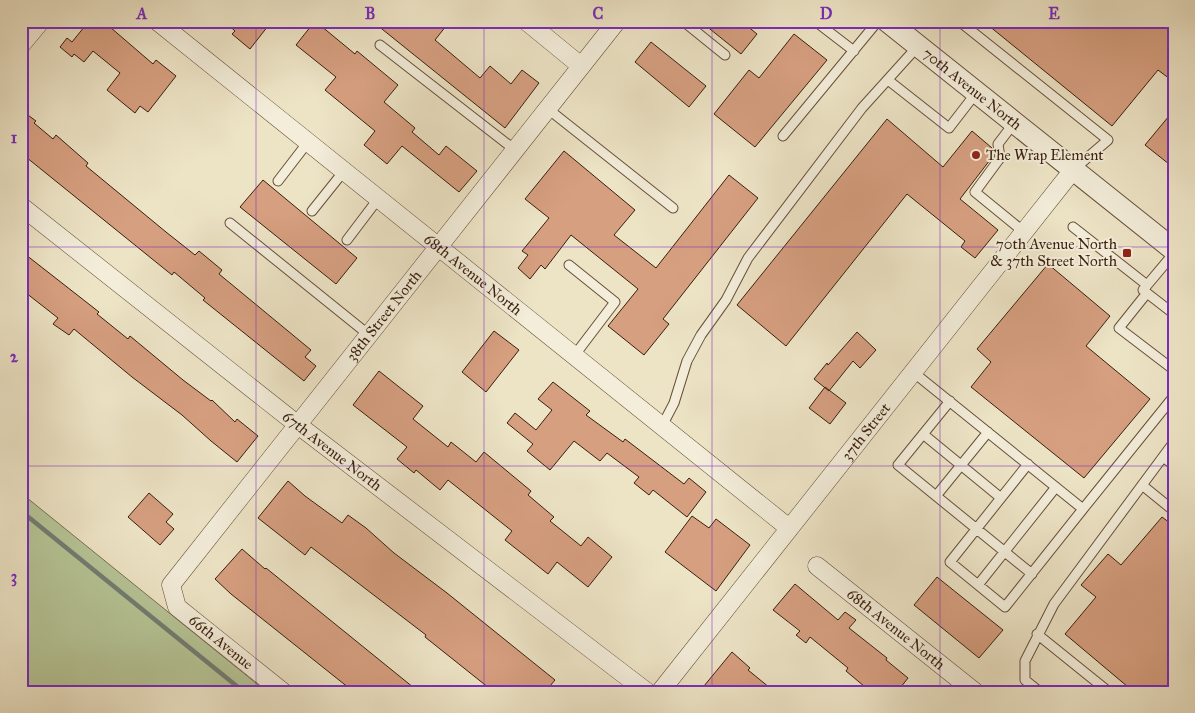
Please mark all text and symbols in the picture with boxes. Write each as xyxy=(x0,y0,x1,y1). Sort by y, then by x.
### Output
text: A xyxy=(136,4,148,23)
text: B xyxy=(365,4,375,23)
text: C xyxy=(593,4,604,23)
text: D xyxy=(820,4,833,23)
text: E xyxy=(1048,4,1060,23)
street label: 70th Avenue North xyxy=(919,44,1026,134)
text: 1 xyxy=(11,128,18,147)
place label: The Wrap Element xyxy=(986,146,1104,164)
marker: The Wrap Element xyxy=(970,149,982,161)
street label: 68th Avenue North xyxy=(420,230,526,319)
place label: 70th Avenue North & 37th Street North xyxy=(990,235,1118,270)
marker: 70th Avenue North & 37th Street North xyxy=(1121,247,1133,259)
street label: 38th Street North xyxy=(343,266,426,365)
text: 2 xyxy=(10,347,19,366)
street label: 37th Street xyxy=(838,399,895,464)
street label: 67th Avenue North xyxy=(279,407,386,495)
text: 3 xyxy=(11,567,17,587)
street label: 68th Avenue North xyxy=(843,584,949,674)
street label: 66th Avenue xyxy=(185,611,257,673)

